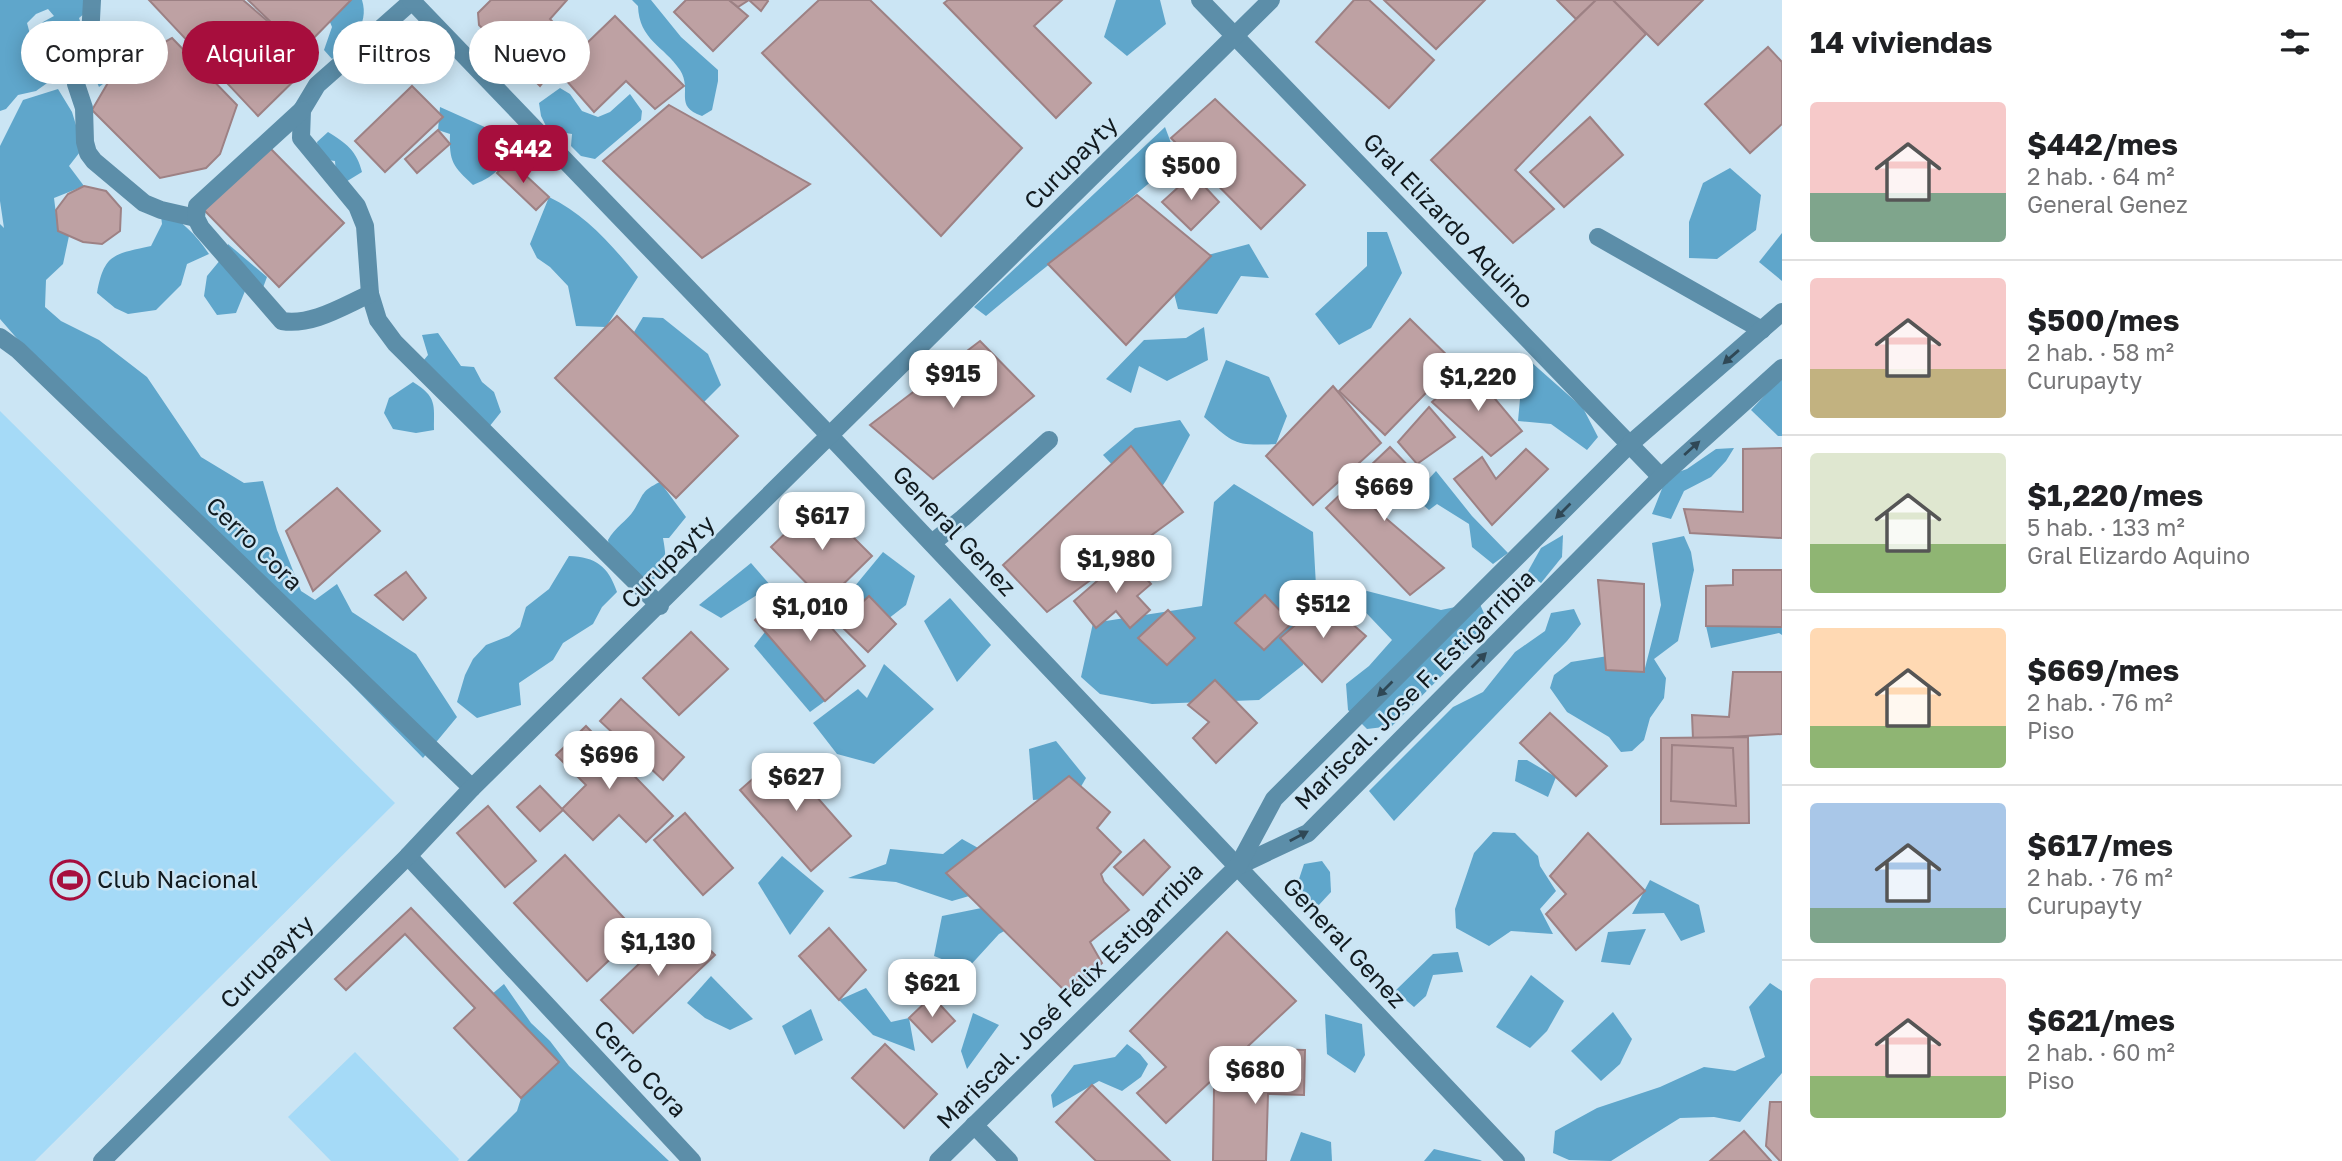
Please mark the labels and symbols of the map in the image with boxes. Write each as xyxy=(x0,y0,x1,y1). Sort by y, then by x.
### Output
street label: Curupayty xyxy=(1017,109,1123,215)
pin: $442 xyxy=(482,125,564,185)
street label: Gral Elizardo Aquino xyxy=(1358,126,1540,314)
pin: $500 xyxy=(1150,142,1232,202)
one-way arrow xyxy=(1722,349,1739,364)
pin: $915 xyxy=(912,350,994,410)
pin: $1,220 xyxy=(1421,354,1535,413)
one-way arrow xyxy=(1683,440,1701,456)
street label: General Genez xyxy=(887,459,1023,601)
pin: $669 xyxy=(1343,463,1425,523)
street label: Cerro Cora xyxy=(201,490,309,596)
pin: $617 xyxy=(781,492,863,552)
one-way arrow xyxy=(1556,502,1572,519)
street label: Curupayty xyxy=(614,508,720,614)
pin: $1,980 xyxy=(1059,536,1173,595)
street label: Mariscal. Jose F. Estigarribia xyxy=(1288,563,1540,815)
pin: $512 xyxy=(1282,580,1364,640)
pin: $1,010 xyxy=(753,584,867,643)
one-way arrow xyxy=(1470,652,1487,669)
one-way arrow xyxy=(1377,680,1394,696)
pin: $696 xyxy=(568,732,650,791)
pin: $627 xyxy=(755,754,837,813)
one-way arrow xyxy=(1289,831,1309,842)
street label: Mariscal. José Félix Estigarribia xyxy=(930,856,1208,1134)
sports icon: Club Nacional xyxy=(49,859,91,901)
place label: Club Nacional xyxy=(97,864,258,893)
street label: General Genez xyxy=(1277,871,1413,1013)
street label: Curupayty xyxy=(213,908,319,1014)
pin: $1,130 xyxy=(601,918,715,978)
pin: $621 xyxy=(891,960,973,1019)
street label: Cerro Cora xyxy=(589,1013,693,1123)
pin: $680 xyxy=(1214,1046,1296,1106)

